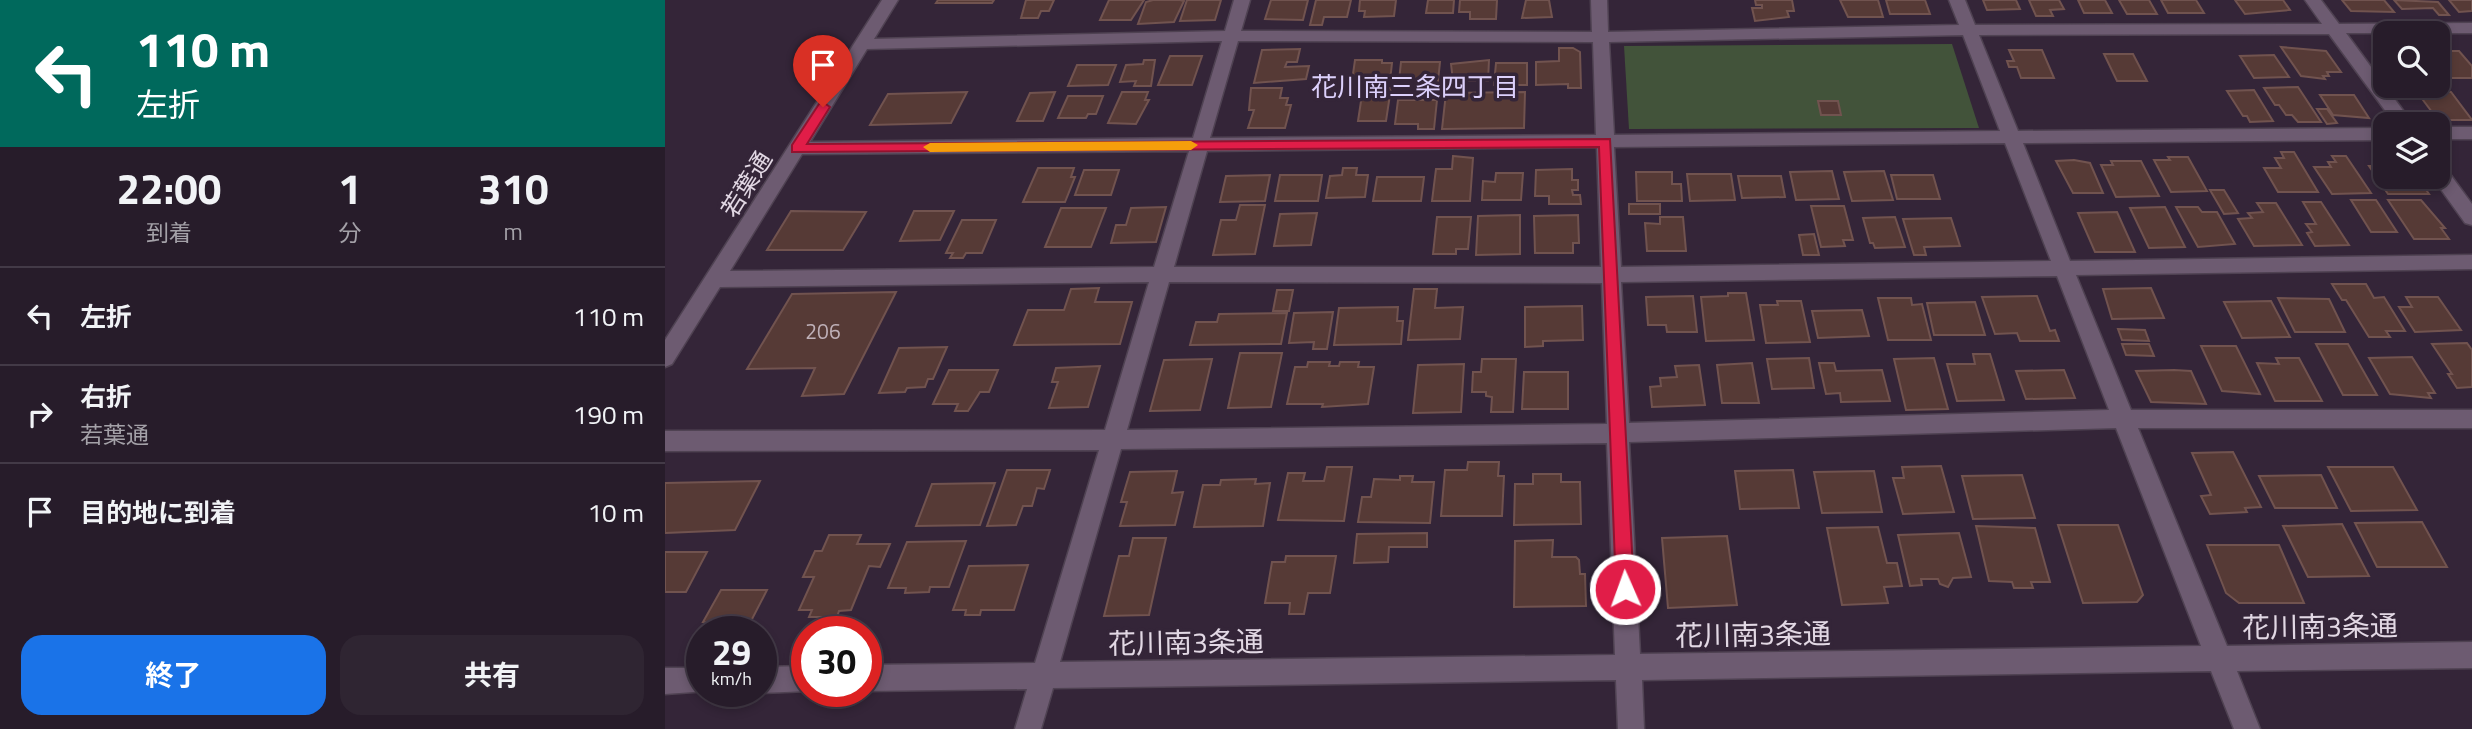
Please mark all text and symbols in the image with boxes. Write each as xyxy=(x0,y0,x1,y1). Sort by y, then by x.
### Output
text: 110 m xyxy=(136,11,270,86)
map controls xyxy=(2373,21,2450,189)
button: search xyxy=(2373,21,2450,98)
icon: left xyxy=(21,28,112,119)
pin xyxy=(793,35,853,107)
icon: arrive xyxy=(804,46,842,84)
district label: 花川南三条四丁目 xyxy=(1311,67,1519,106)
text: 左折 xyxy=(136,80,200,128)
button: layers xyxy=(2373,112,2450,189)
street label: 若葉通 xyxy=(712,144,780,224)
text: 22:00 xyxy=(117,156,221,220)
text: 1 xyxy=(338,156,361,220)
text: 310 xyxy=(478,156,548,220)
text: m xyxy=(504,214,523,249)
text: 到着 xyxy=(146,215,192,250)
text: 分 xyxy=(338,215,361,250)
icon: left xyxy=(21,297,59,335)
text: 左折 xyxy=(80,297,132,336)
text: 110 m xyxy=(573,297,644,336)
house number: 206 xyxy=(805,315,841,347)
text: 右折 xyxy=(80,377,132,416)
icon: right xyxy=(21,395,59,433)
text: 190 m xyxy=(573,395,644,434)
text: 若葉通 xyxy=(80,417,149,452)
icon: arrive xyxy=(21,493,59,531)
text: 目的地に到着 xyxy=(80,493,236,532)
text: 10 m xyxy=(587,493,644,532)
position arrow xyxy=(1588,552,1662,626)
street label: 花川南3条通 xyxy=(2242,603,2398,649)
street label: 花川南3条通 xyxy=(1675,611,1831,657)
speed limit sign: 30 xyxy=(791,616,882,707)
street label: 花川南3条通 xyxy=(1108,619,1264,665)
text: 29 xyxy=(712,625,751,679)
button: 終了 xyxy=(21,635,326,715)
button: 共有 xyxy=(340,635,644,715)
text: km/h xyxy=(711,665,752,692)

